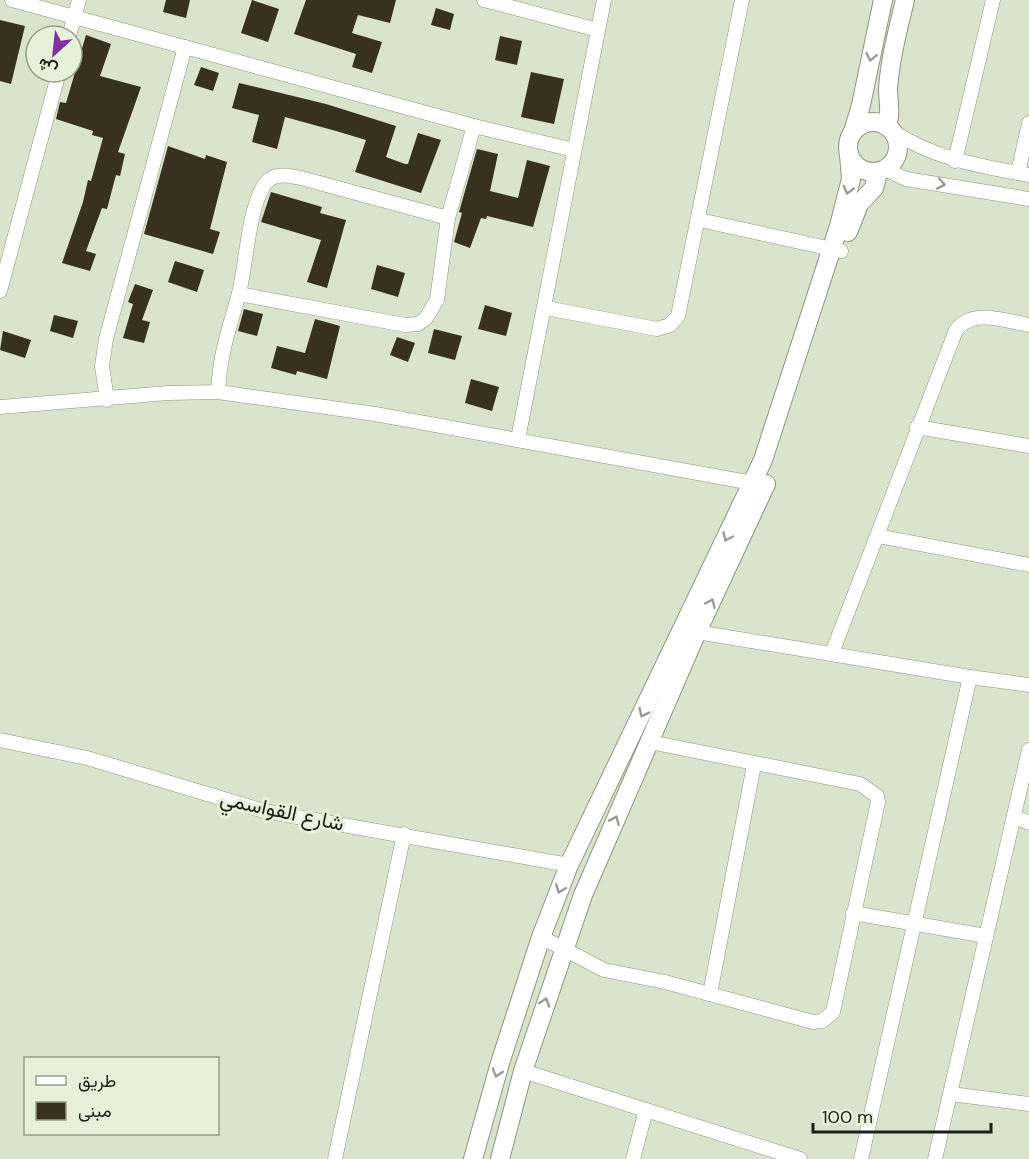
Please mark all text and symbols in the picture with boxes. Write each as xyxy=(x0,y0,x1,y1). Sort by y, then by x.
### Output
north arrow xyxy=(24,24,84,84)
one-way arrow xyxy=(865,52,878,62)
text: ش xyxy=(34,53,61,81)
one-way arrow xyxy=(936,177,946,190)
one-way arrow xyxy=(843,184,855,195)
one-way arrow xyxy=(723,530,735,541)
one-way arrow xyxy=(703,599,715,610)
one-way arrow xyxy=(639,706,651,717)
street label: شارع القواسمي xyxy=(217,784,347,841)
one-way arrow xyxy=(608,816,620,827)
one-way arrow xyxy=(554,883,567,894)
one-way arrow xyxy=(538,997,551,1008)
legend xyxy=(24,1057,219,1135)
one-way arrow xyxy=(492,1067,504,1078)
text: طريق xyxy=(78,1069,116,1093)
scale bar xyxy=(813,1096,992,1134)
text: مبنى xyxy=(78,1099,112,1123)
text: 100 m xyxy=(822,1105,873,1129)

